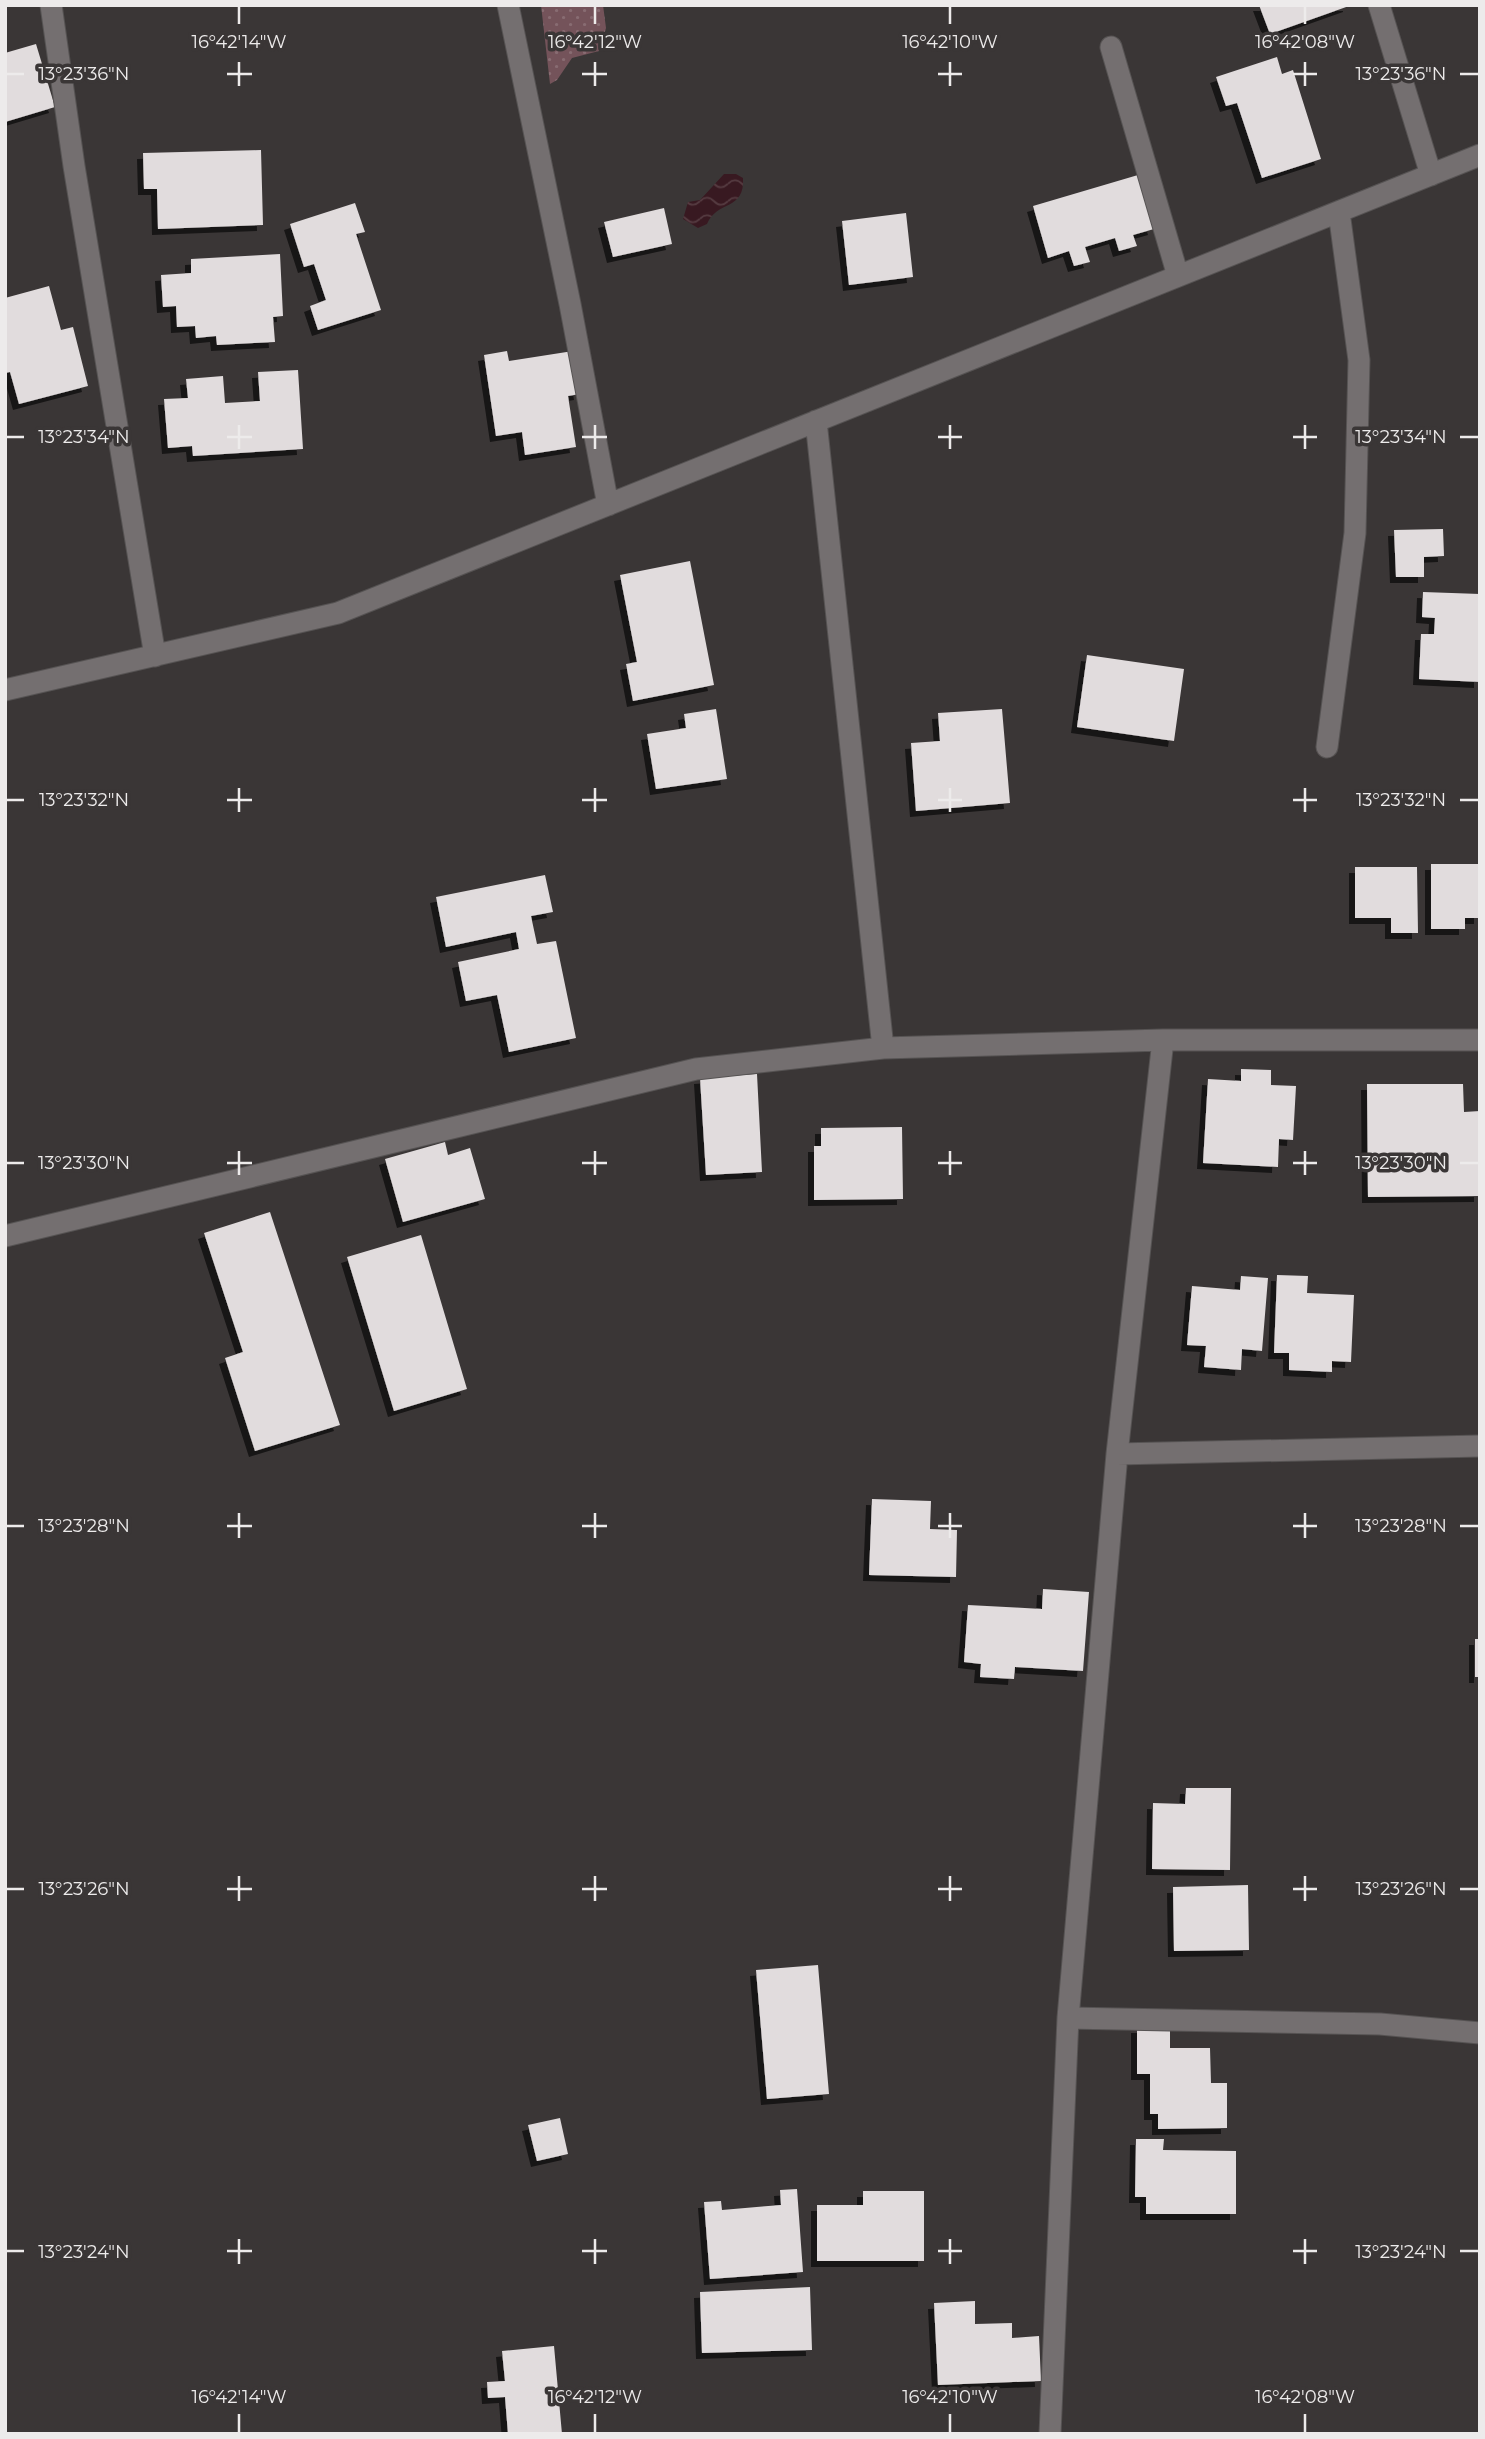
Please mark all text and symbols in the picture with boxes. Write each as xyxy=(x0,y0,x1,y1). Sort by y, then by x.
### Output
text: 16°42'14"W xyxy=(191,31,287,53)
text: 16°42'12"W xyxy=(548,31,642,53)
text: 16°42'10"W xyxy=(902,31,998,53)
text: 16°42'08"W xyxy=(1255,31,1355,53)
text: 13°23'36"N xyxy=(39,63,129,85)
text: 13°23'36"N xyxy=(1356,63,1446,85)
text: 13°23'34"N xyxy=(38,426,130,448)
text: 13°23'34"N xyxy=(1355,426,1447,448)
text: 13°23'32"N xyxy=(39,789,129,811)
text: 13°23'32"N xyxy=(1356,789,1446,811)
text: 13°23'30"N xyxy=(38,1152,130,1174)
text: 13°23'30"N xyxy=(1355,1152,1447,1174)
text: 13°23'28"N xyxy=(38,1515,130,1537)
text: 13°23'28"N xyxy=(1355,1515,1447,1537)
text: 13°23'26"N xyxy=(38,1878,130,1900)
text: 13°23'26"N xyxy=(1355,1878,1447,1900)
text: 13°23'24"N xyxy=(38,2241,130,2263)
text: 13°23'24"N xyxy=(1355,2241,1447,2263)
text: 16°42'14"W xyxy=(191,2386,287,2408)
text: 16°42'12"W xyxy=(548,2386,642,2408)
text: 16°42'10"W xyxy=(902,2386,998,2408)
text: 16°42'08"W xyxy=(1255,2386,1355,2408)

